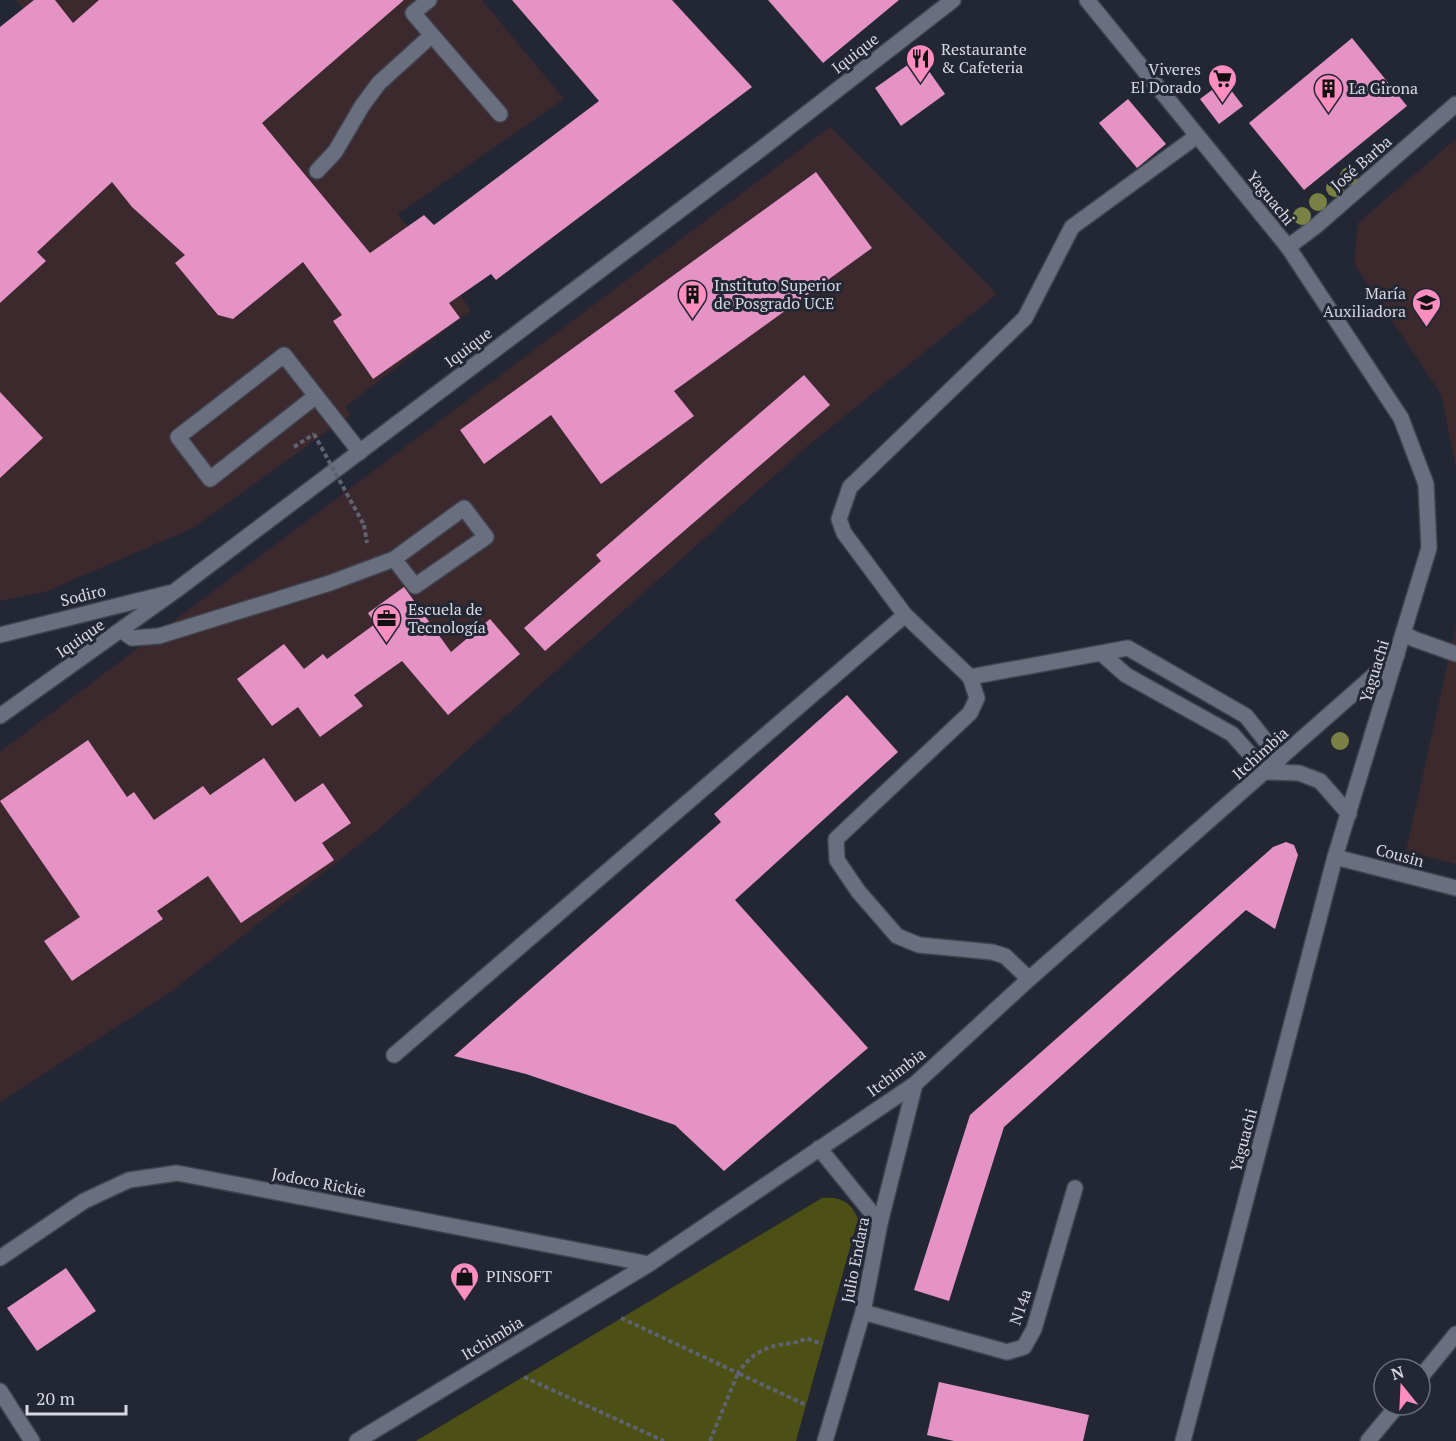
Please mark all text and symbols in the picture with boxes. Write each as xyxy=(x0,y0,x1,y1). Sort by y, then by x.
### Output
street label: Iquique xyxy=(827,28,883,78)
place label: Restaurante & Cafeteria xyxy=(941,38,1027,78)
restaurant icon: Restaurante & Cafeteria xyxy=(904,42,936,84)
place label: Viveres El Dorado xyxy=(1131,58,1201,98)
supermarket icon: Viveres El Dorado xyxy=(1206,62,1238,104)
building icon: La Girona xyxy=(1312,72,1344,114)
place label: La Girona xyxy=(1349,77,1418,99)
street label: José Barba xyxy=(1326,130,1396,196)
street label: Yaguachi xyxy=(1242,166,1300,230)
place label: Instituto Superior de Posgrado UCE xyxy=(714,274,842,314)
building icon: Instituto Superior de Posgrado UCE xyxy=(677,278,709,320)
place label: María Auxiliadora xyxy=(1323,282,1406,322)
school or university icon: María Auxiliadora xyxy=(1411,286,1443,328)
street label: Iquique xyxy=(440,322,496,372)
street label: Sodiro xyxy=(58,579,108,611)
place label: Escuela de Tecnología xyxy=(408,598,486,638)
office icon: Escuela de Tecnología xyxy=(371,602,403,644)
street label: Iquique xyxy=(51,613,109,663)
street label: Yaguachi xyxy=(1354,637,1394,705)
street label: Itchimbia xyxy=(1227,722,1293,784)
street label: Cousin xyxy=(1373,838,1427,872)
street label: Itchimbia xyxy=(862,1043,930,1101)
street label: Yaguachi xyxy=(1224,1106,1262,1174)
street label: Jodoco Rickie xyxy=(270,1162,368,1202)
street label: Julio Endara xyxy=(836,1215,874,1305)
shop icon: PINSOFT xyxy=(449,1260,481,1302)
place label: PINSOFT xyxy=(486,1265,552,1287)
street label: N14a xyxy=(1004,1286,1036,1328)
street label: Itchimbia xyxy=(457,1311,527,1365)
north arrow xyxy=(1372,1357,1432,1417)
text: N xyxy=(1388,1360,1407,1385)
scale bar xyxy=(27,1378,126,1416)
text: 20 m xyxy=(36,1386,76,1410)

